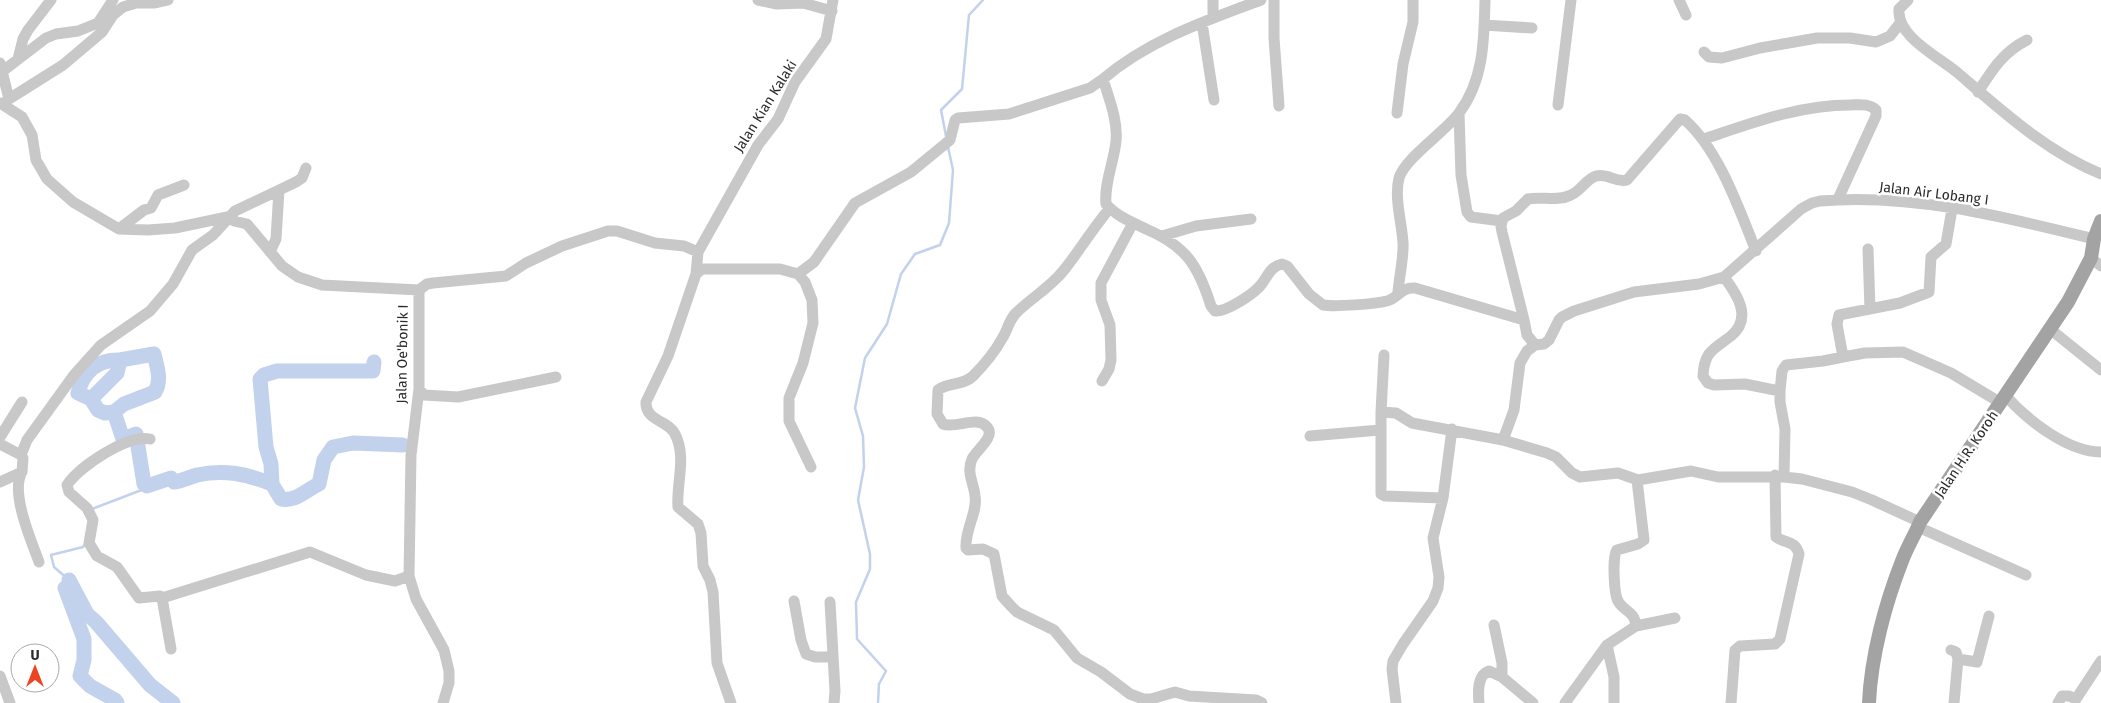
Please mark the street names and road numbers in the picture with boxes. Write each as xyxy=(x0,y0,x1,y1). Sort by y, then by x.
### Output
street label: Jalan Kian Kalaki xyxy=(730,57,801,155)
street label: Jalan Air Lobang I xyxy=(1878,178,1990,209)
street label: Jalan Oe'bonik I xyxy=(393,304,412,404)
street label: Jalan H.R. Koroh xyxy=(1931,408,2002,501)

